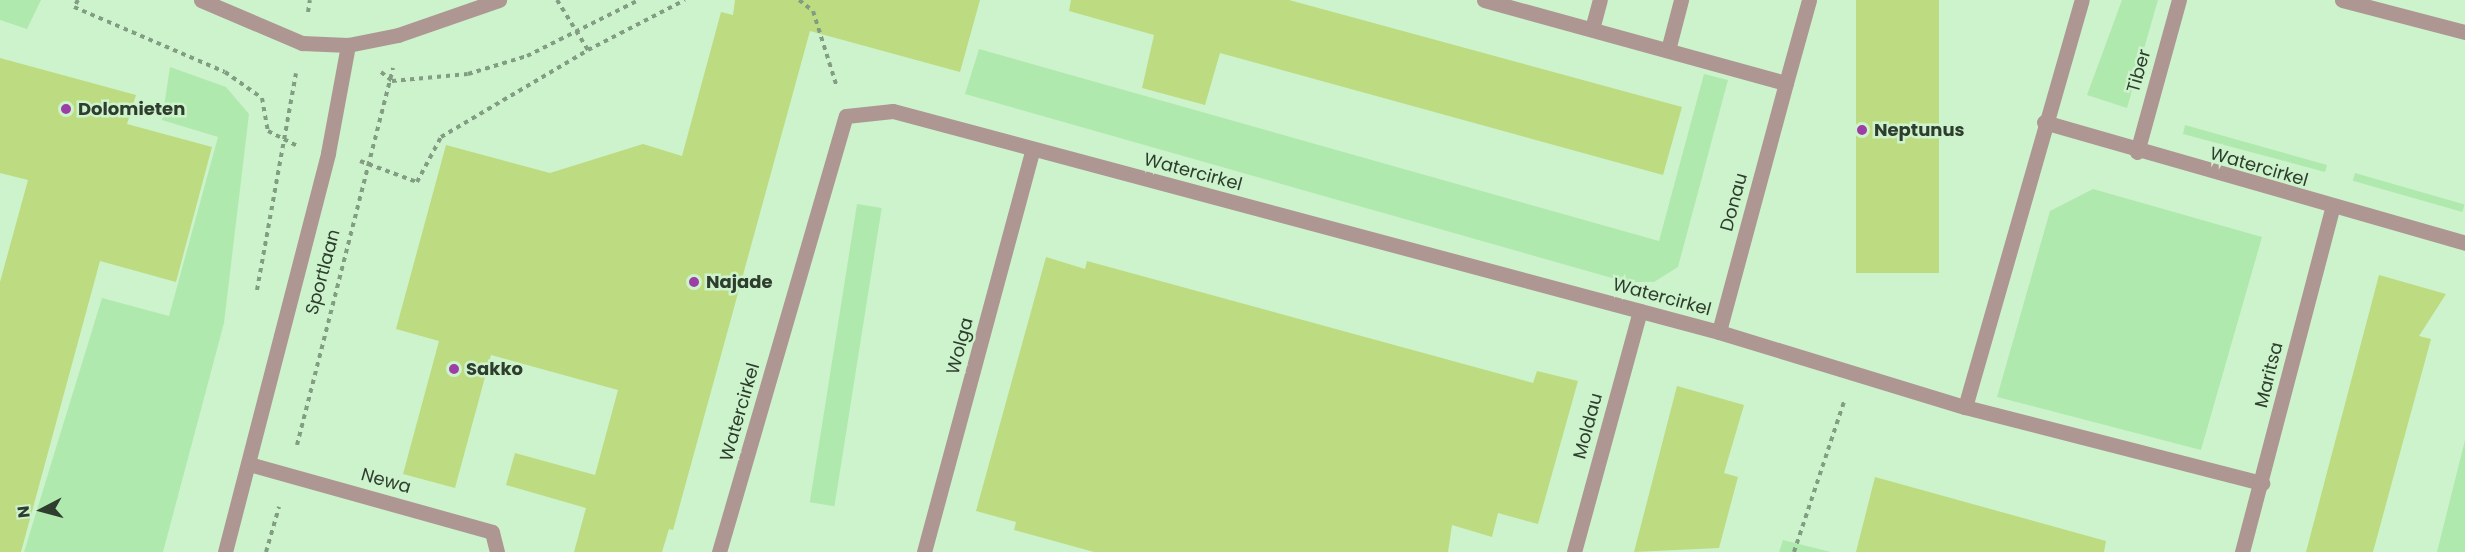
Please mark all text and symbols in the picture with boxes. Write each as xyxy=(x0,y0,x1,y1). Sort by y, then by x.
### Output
street label: Tiber xyxy=(2123,47,2155,95)
place label: Dolomieten xyxy=(78,98,185,120)
marker: Dolomieten xyxy=(59,102,73,116)
place label: Neptunus xyxy=(1874,119,1965,141)
marker: Neptunus xyxy=(1855,123,1869,137)
street label: Watercirkel xyxy=(2207,143,2311,191)
street label: Watercirkel xyxy=(1141,148,1245,196)
street label: Donau xyxy=(1716,170,1752,234)
street label: Sportlaan xyxy=(301,227,345,317)
place label: Najade xyxy=(706,271,773,293)
street label: Watercirkel xyxy=(1610,273,1714,321)
marker: Najade xyxy=(687,275,701,289)
street label: Wolga xyxy=(942,315,978,377)
street label: Maritsa xyxy=(2250,340,2288,410)
place label: Sakko xyxy=(466,358,523,380)
street label: Watercirkel xyxy=(716,360,764,464)
marker: Sakko xyxy=(447,362,461,376)
street label: Moldau xyxy=(1569,391,1607,461)
street label: Newa xyxy=(359,464,413,498)
north arrow xyxy=(12,480,72,540)
text: N xyxy=(12,505,36,519)

